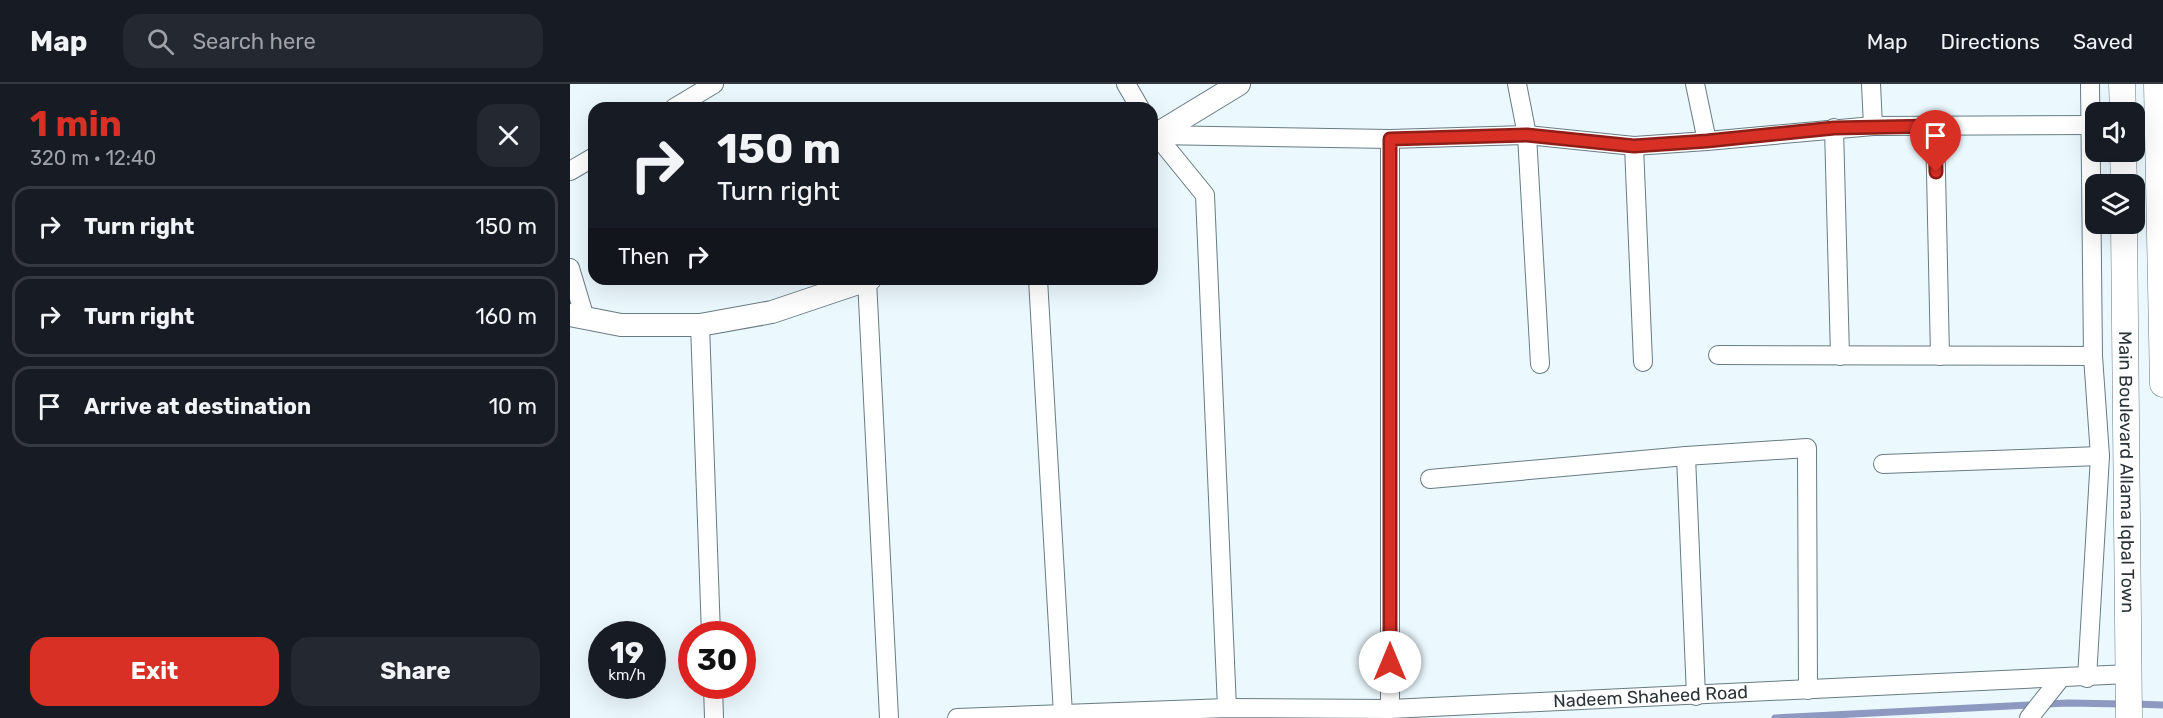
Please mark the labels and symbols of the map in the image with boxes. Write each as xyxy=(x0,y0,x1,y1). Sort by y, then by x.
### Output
pin xyxy=(1910,110,1961,172)
street label: Main Boulevard Allama Iqbal Town xyxy=(2114,331,2139,613)
speed limit sign: 30 xyxy=(678,621,756,699)
position arrow xyxy=(1358,630,1422,694)
street label: Nadeem Shaheed Road xyxy=(1553,681,1748,712)

